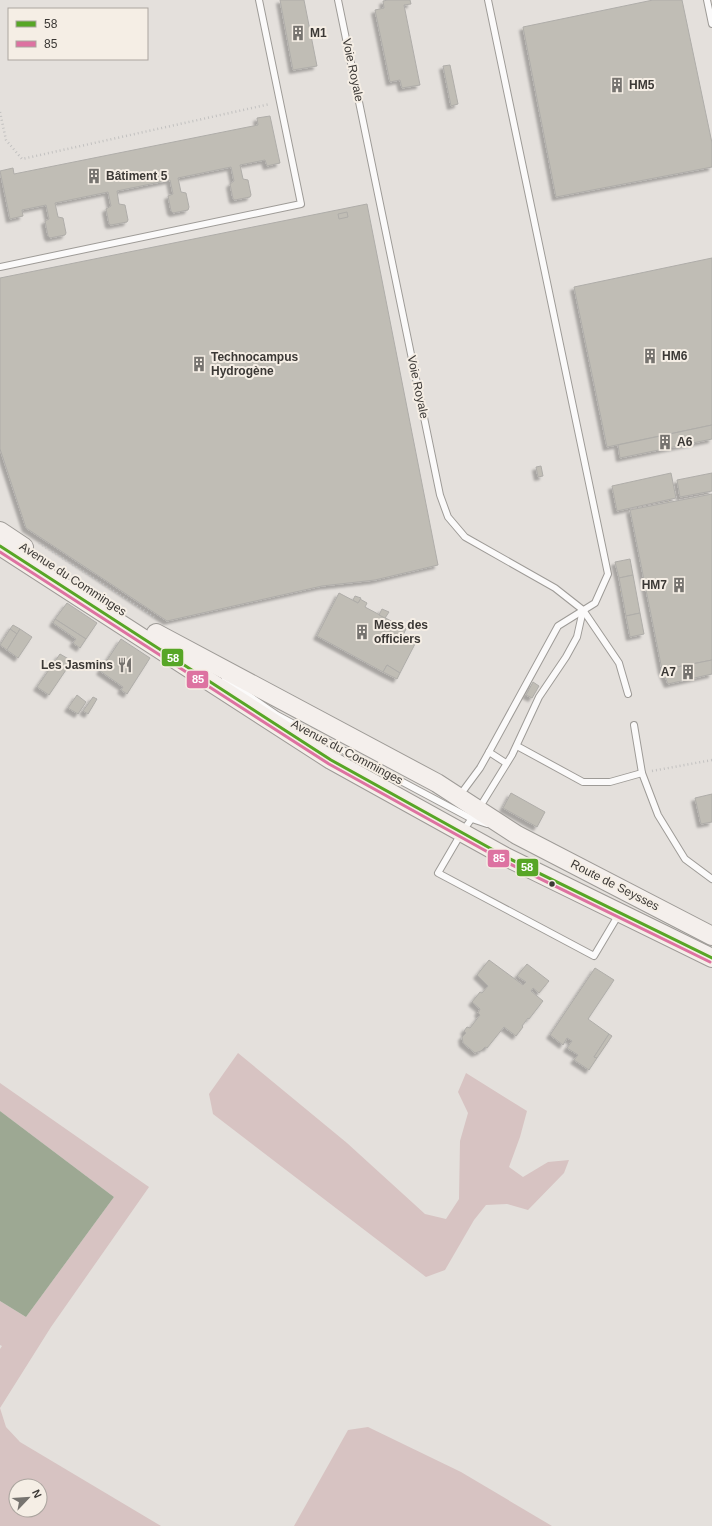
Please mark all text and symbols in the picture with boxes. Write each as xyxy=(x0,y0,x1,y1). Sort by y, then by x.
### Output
legend xyxy=(8,8,148,60)
text: 58 xyxy=(44,17,58,31)
building icon: M1 xyxy=(289,24,307,42)
place label: M1 xyxy=(310,26,327,40)
text: 85 xyxy=(44,37,58,51)
street label: Voie Royale xyxy=(339,37,367,103)
building icon: HM5 xyxy=(608,76,626,94)
place label: HM5 xyxy=(629,78,655,92)
building icon: Bâtiment 5 xyxy=(85,167,103,185)
place label: Bâtiment 5 xyxy=(106,169,168,183)
building icon: HM6 xyxy=(641,347,659,365)
place label: HM6 xyxy=(662,349,688,363)
place label: Technocampus Hydrogène xyxy=(211,350,298,378)
street label: Voie Royale xyxy=(404,354,432,420)
building icon: Technocampus Hydrogène xyxy=(190,355,208,373)
building icon: A6 xyxy=(656,433,674,451)
place label: A6 xyxy=(677,435,693,449)
street label: Avenue du Comminges xyxy=(17,539,129,619)
building icon: HM7 xyxy=(670,576,688,594)
place label: HM7 xyxy=(642,578,667,592)
place label: Mess des officiers xyxy=(374,618,428,646)
building icon: Mess des officiers xyxy=(353,623,371,641)
line badge: 58 xyxy=(161,648,184,667)
text: 58 xyxy=(167,652,179,664)
restaurant icon: Les Jasmins xyxy=(116,656,134,674)
place label: Les Jasmins xyxy=(41,658,113,672)
building icon: A7 xyxy=(679,663,697,681)
place label: A7 xyxy=(661,665,676,679)
line badge: 85 xyxy=(186,670,209,689)
text: 85 xyxy=(192,673,204,685)
street label: Avenue du Comminges xyxy=(289,717,405,787)
line badge: 85 xyxy=(487,849,510,868)
text: 85 xyxy=(493,852,505,864)
street label: Route de Seysses xyxy=(568,857,662,913)
line badge: 58 xyxy=(516,858,539,877)
text: 58 xyxy=(521,861,533,873)
unlabelled marker xyxy=(547,879,557,889)
north arrow xyxy=(8,1478,48,1518)
text: N xyxy=(30,1488,44,1500)

